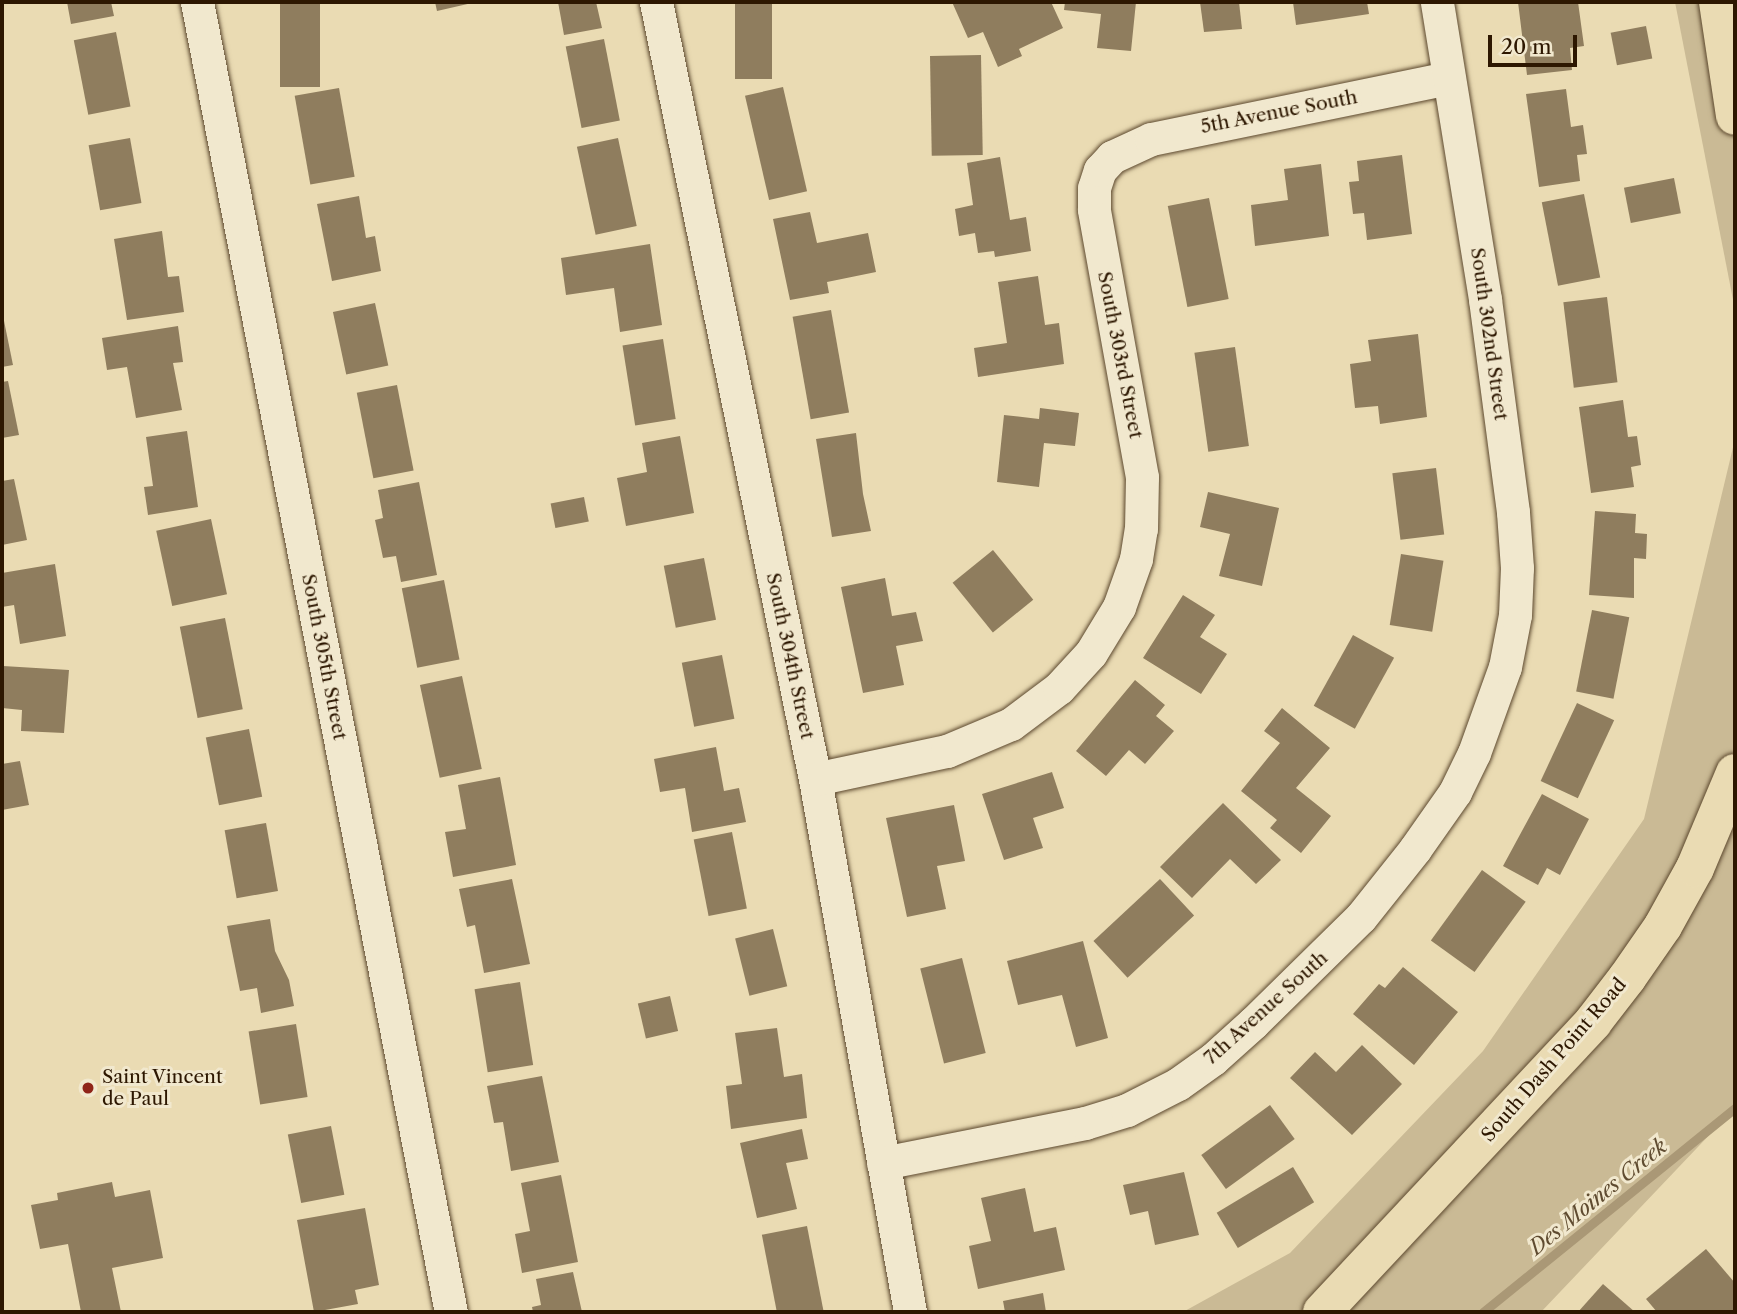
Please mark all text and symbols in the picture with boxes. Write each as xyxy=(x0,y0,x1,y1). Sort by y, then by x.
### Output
scale bar xyxy=(1492,21,1581,65)
text: 20 m xyxy=(1501,34,1552,59)
street label: 5th Avenue South xyxy=(1198,86,1360,138)
street label: South 302nd Street xyxy=(1466,246,1512,422)
street label: South 303rd Street xyxy=(1093,270,1147,440)
street label: South 304th Street xyxy=(761,571,819,741)
street label: South 305th Street xyxy=(297,572,351,742)
street label: 7th Avenue South xyxy=(1199,946,1333,1070)
street label: South Dash Point Road xyxy=(1477,974,1631,1146)
place label: Saint Vincent de Paul xyxy=(102,1066,223,1110)
marker: Saint Vincent de Paul xyxy=(80,1080,96,1096)
water label: Des Moines Creek xyxy=(1524,1134,1672,1260)

